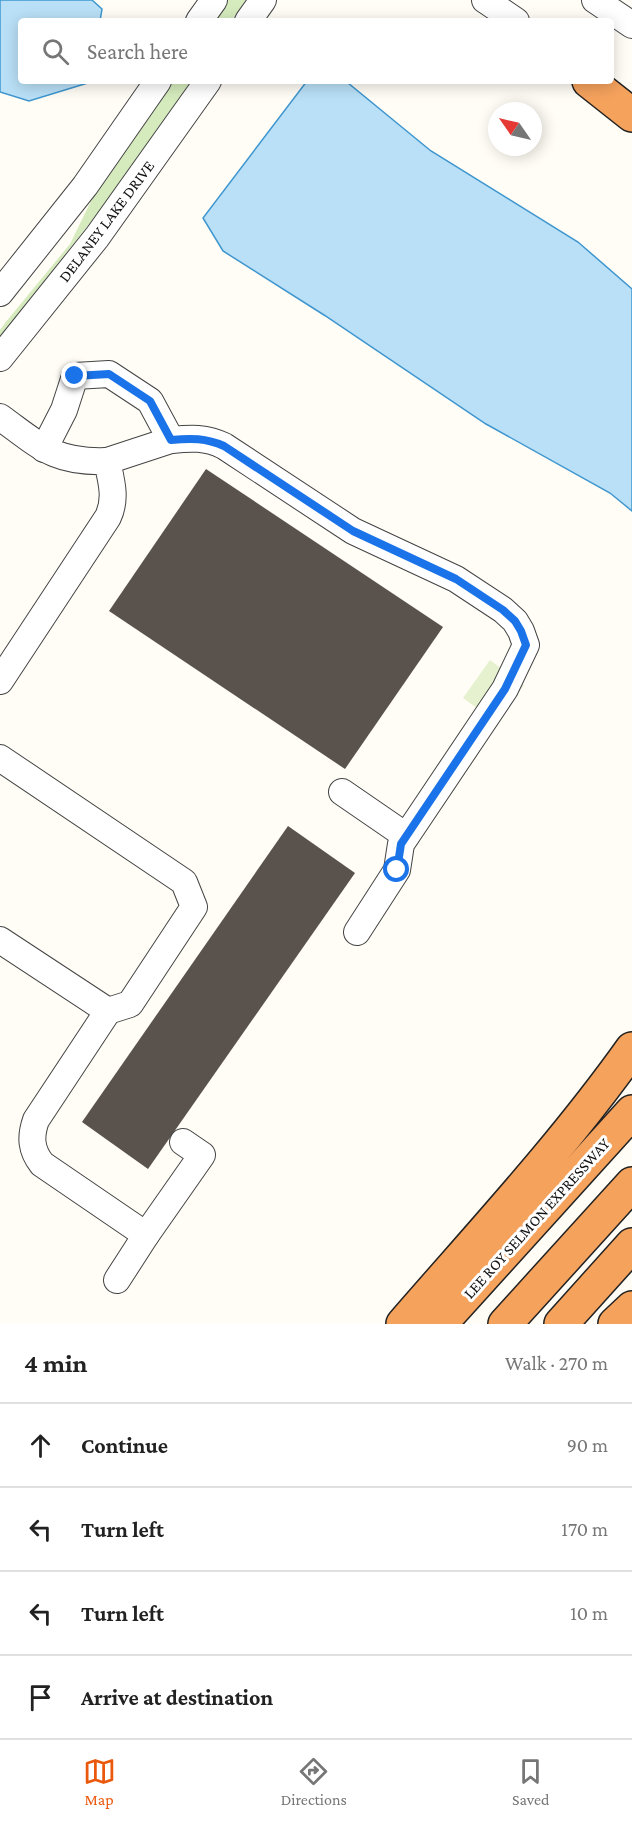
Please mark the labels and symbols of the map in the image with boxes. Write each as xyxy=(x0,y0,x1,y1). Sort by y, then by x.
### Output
north arrow xyxy=(488,102,542,156)
street label: DELANEY LAKE DRIVE xyxy=(55,157,158,285)
route end xyxy=(61,362,87,388)
route start xyxy=(383,856,409,882)
street label: LEE ROY SELMON EXPRESSWAY xyxy=(460,1134,613,1302)

